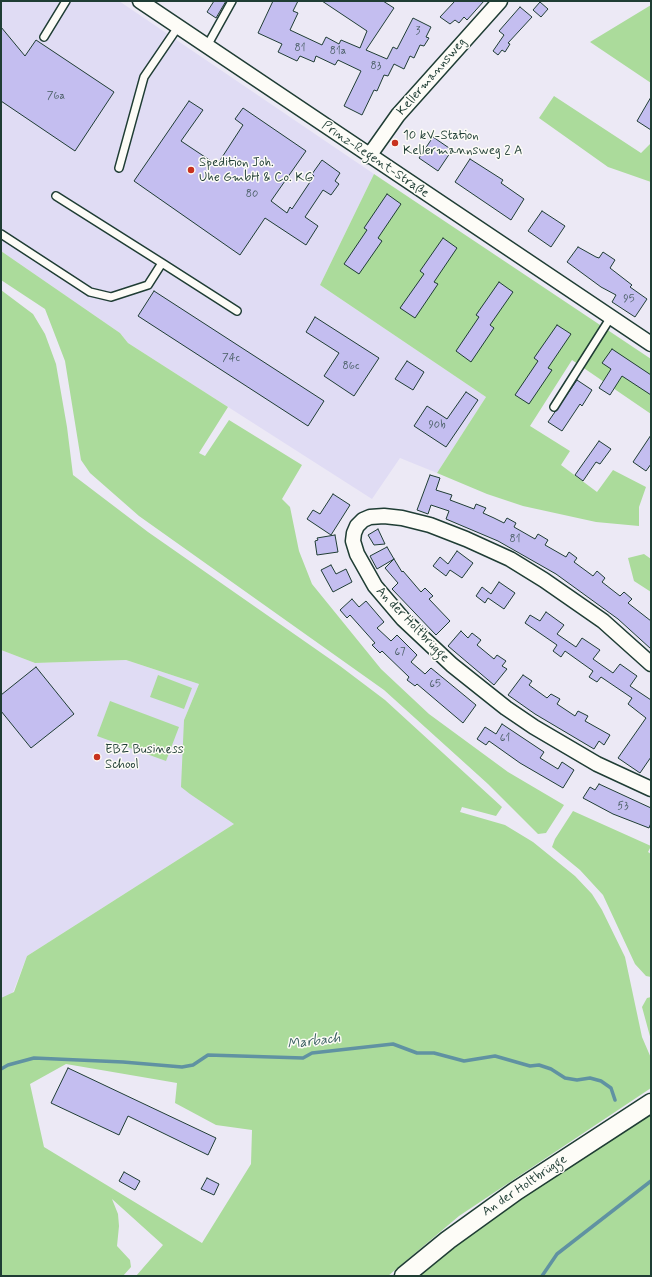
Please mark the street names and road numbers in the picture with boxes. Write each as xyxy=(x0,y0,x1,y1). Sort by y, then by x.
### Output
street label: Kellermannsweg xyxy=(394,35,470,119)
street label: Prinz-Regent-Straße xyxy=(318,118,432,202)
street label: An der Holtbrügge xyxy=(372,584,452,666)
street label: An der Holtbrügge xyxy=(480,1152,570,1220)

